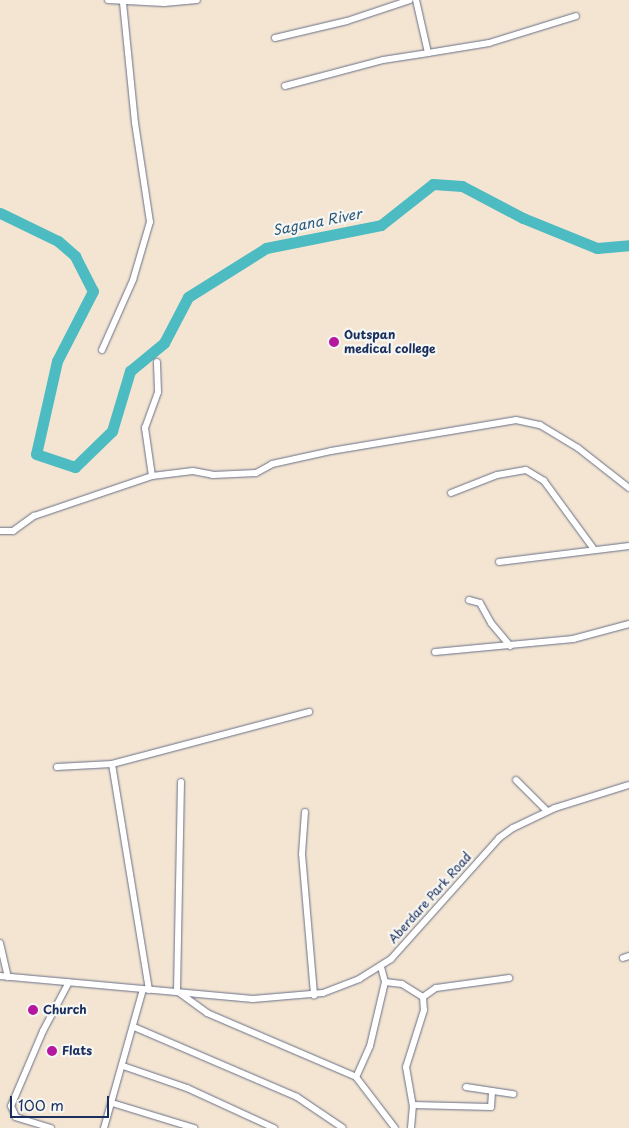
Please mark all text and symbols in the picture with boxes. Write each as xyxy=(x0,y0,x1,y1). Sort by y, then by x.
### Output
water label: Sagana River xyxy=(271,205,363,239)
place label: Outspan medical college xyxy=(344,328,436,356)
marker: Outspan medical college xyxy=(328,336,340,348)
street label: Aberdare Park Road xyxy=(386,850,474,946)
place label: Church xyxy=(43,1003,87,1017)
marker: Church xyxy=(27,1004,39,1016)
place label: Flats xyxy=(62,1044,92,1058)
marker: Flats xyxy=(46,1045,58,1057)
scale bar xyxy=(12,1086,111,1118)
text: 100 m xyxy=(18,1093,64,1116)

